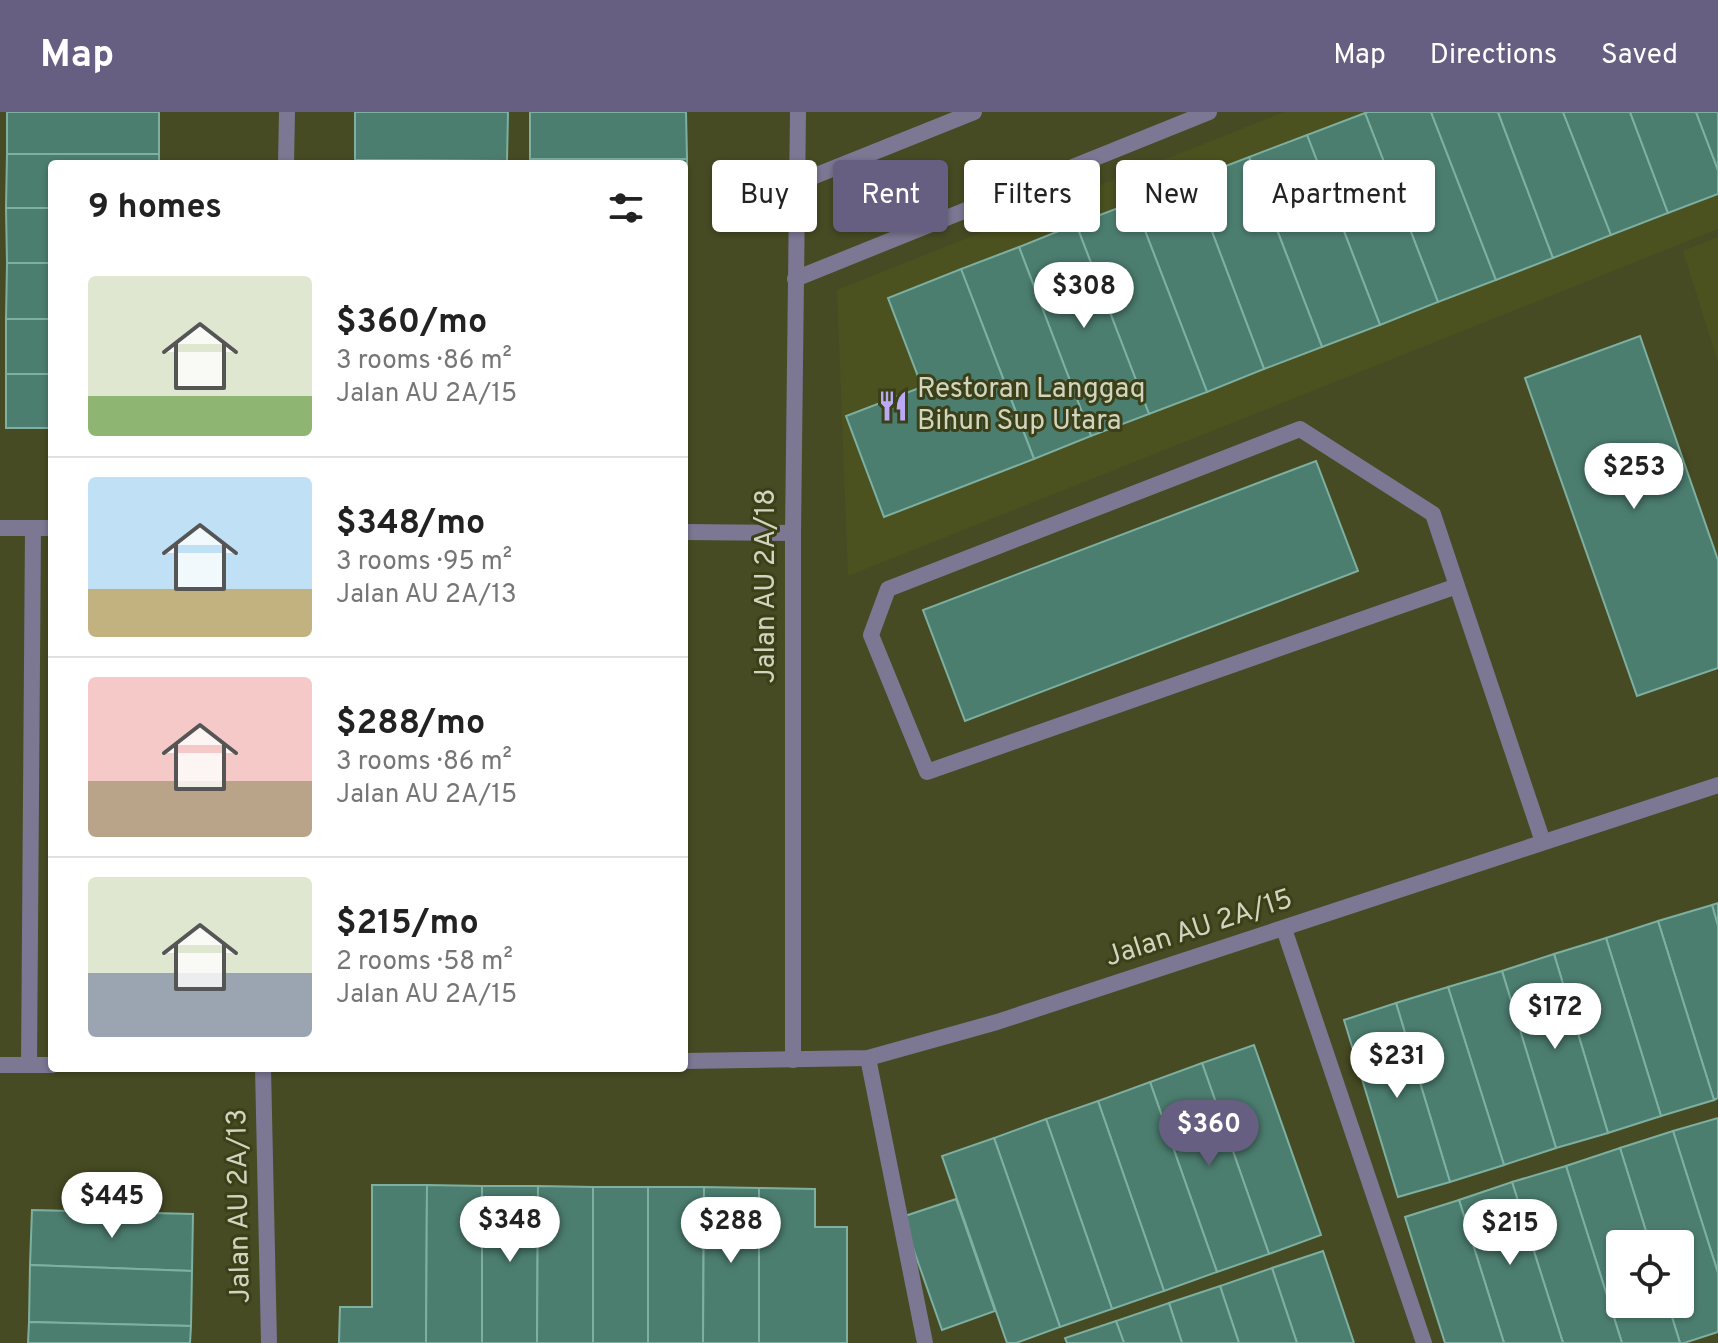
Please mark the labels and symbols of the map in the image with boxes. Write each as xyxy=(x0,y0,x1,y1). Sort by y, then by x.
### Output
pin: $308 xyxy=(1037,262,1131,330)
place label: Restoran Langgaq Bihun Sup Utara xyxy=(917,372,1146,440)
restaurant icon: Restoran Langgaq Bihun Sup Utara xyxy=(876,389,910,423)
pin: $253 xyxy=(1587,443,1681,511)
street label: Jalan AU 2A/18 xyxy=(749,489,785,683)
street label: Jalan AU 2A/15 xyxy=(1101,882,1297,976)
pin: $172 xyxy=(1508,983,1602,1051)
pin: $231 xyxy=(1350,1032,1444,1100)
pin: $360 xyxy=(1162,1100,1256,1168)
street label: Jalan AU 2A/13 xyxy=(220,1108,260,1304)
pin: $445 xyxy=(65,1172,159,1240)
pin: $348 xyxy=(463,1196,557,1264)
pin: $288 xyxy=(684,1197,778,1265)
pin: $215 xyxy=(1463,1199,1557,1267)

